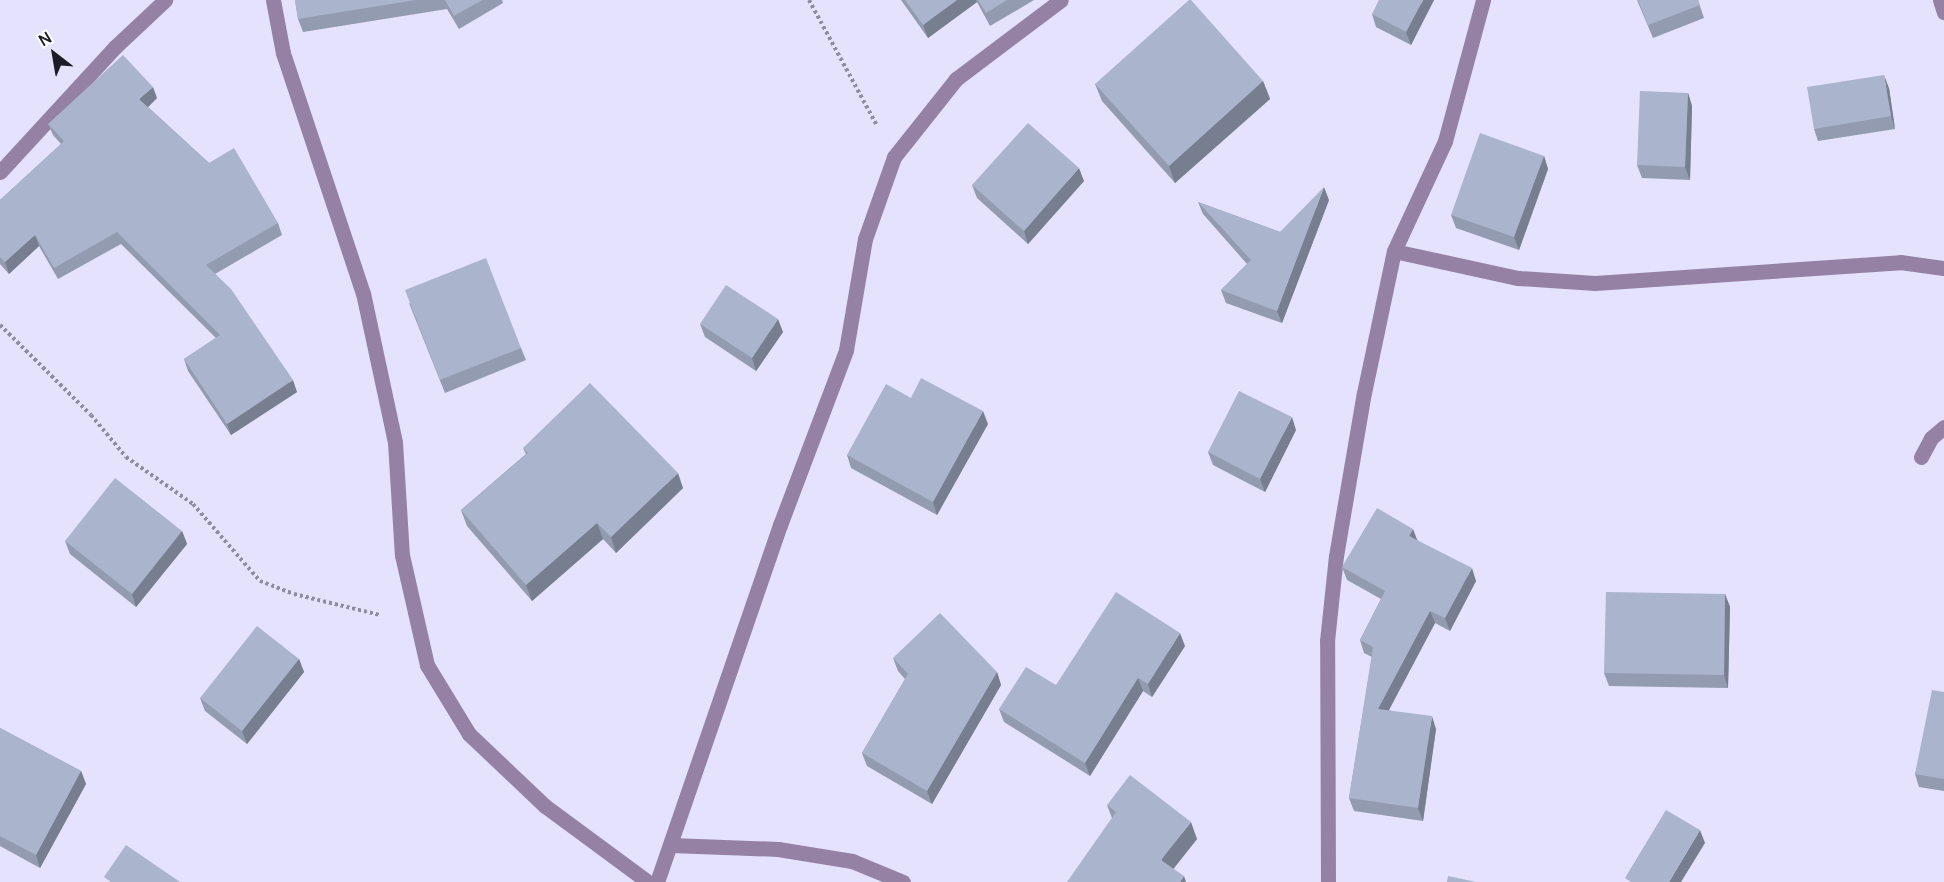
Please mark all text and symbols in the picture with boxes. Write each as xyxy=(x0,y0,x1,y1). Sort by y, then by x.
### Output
north arrow xyxy=(24,24,84,84)
text: N xyxy=(34,26,55,51)

